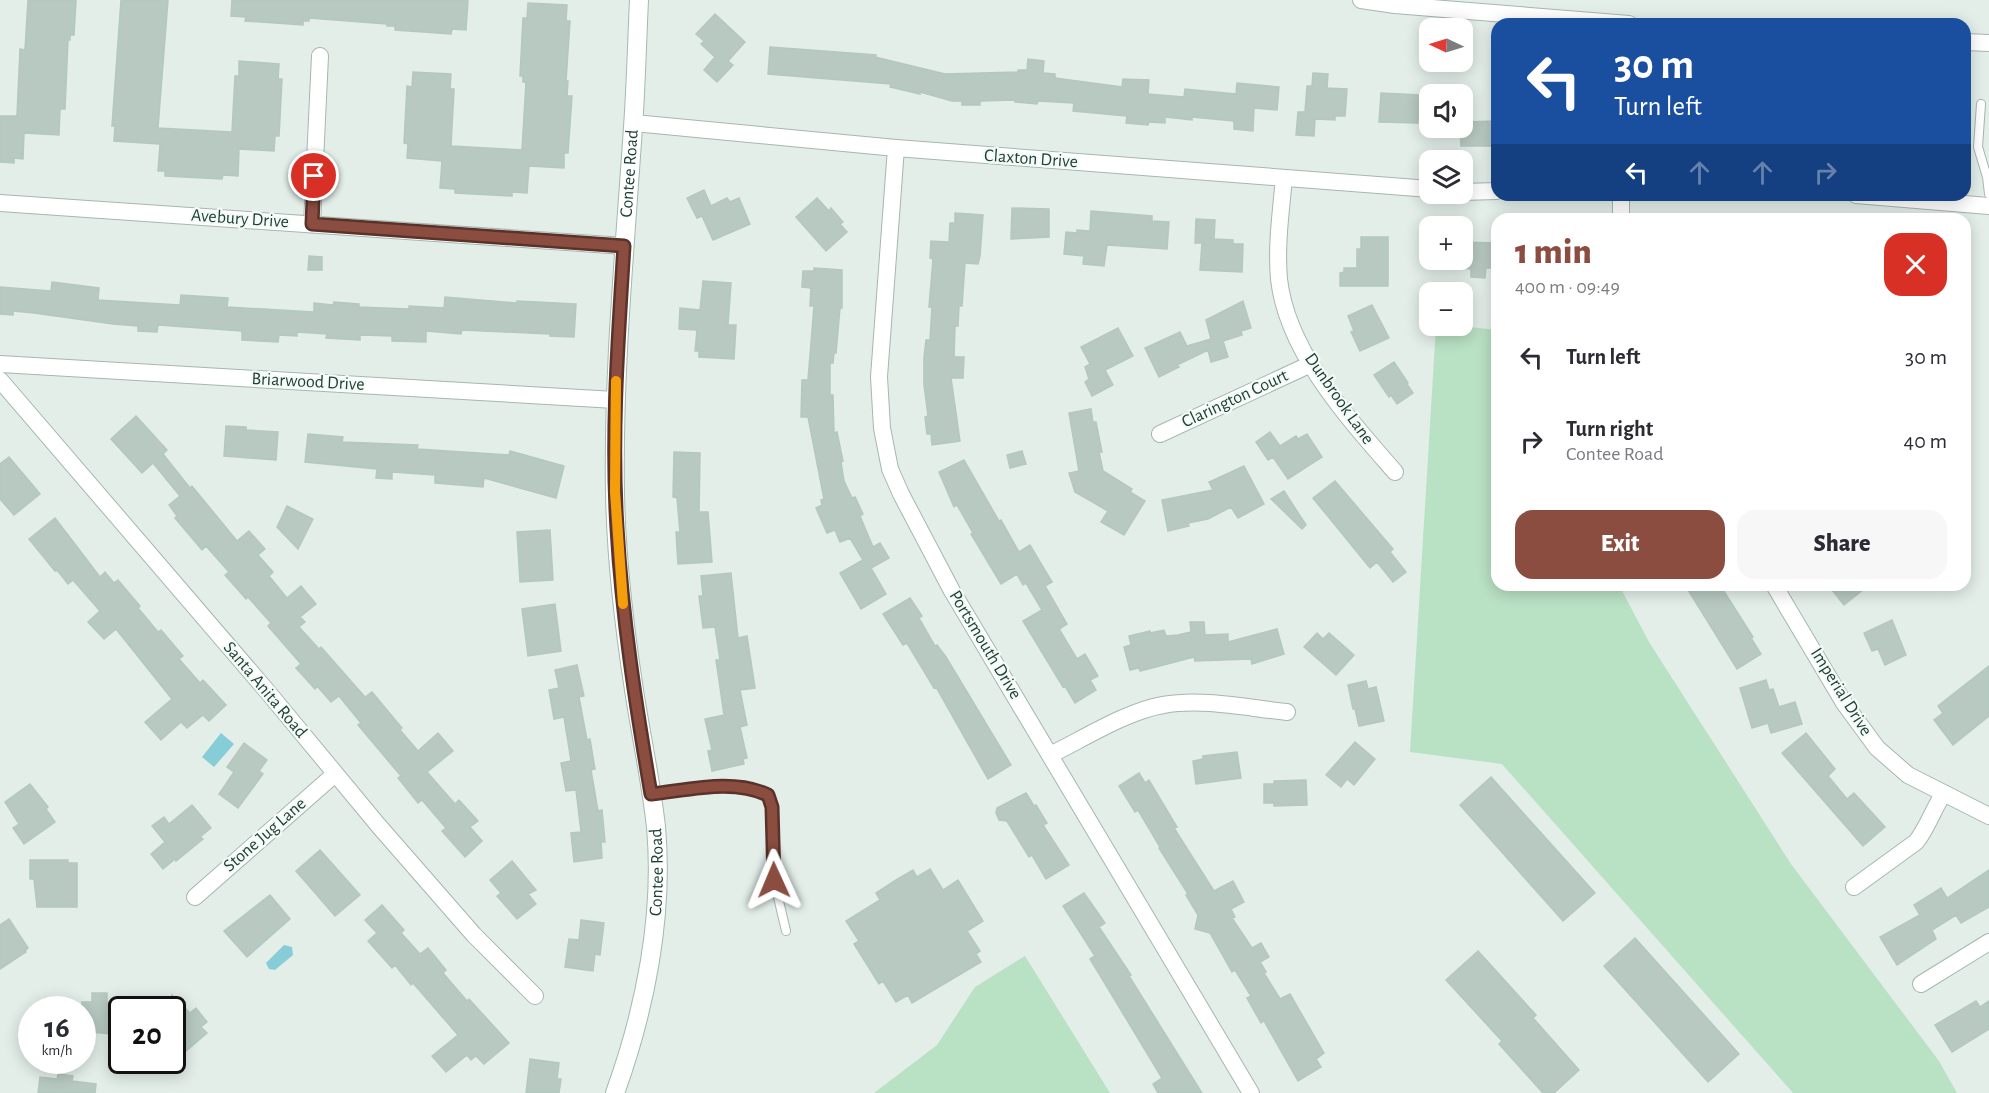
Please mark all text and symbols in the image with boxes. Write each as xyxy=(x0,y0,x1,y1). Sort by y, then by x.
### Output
north arrow xyxy=(1419,18,1473,72)
map controls xyxy=(1419,18,1473,336)
icon: left xyxy=(1515,42,1593,120)
text: 30 m xyxy=(1614,44,1694,86)
button: sound xyxy=(1419,84,1473,138)
text: Turn left xyxy=(1614,93,1702,120)
street label: Contee Road xyxy=(618,129,642,218)
street label: Claxton Drive xyxy=(984,147,1078,171)
pin xyxy=(288,150,339,201)
button: layers xyxy=(1419,150,1473,204)
icon: left xyxy=(1620,156,1653,189)
icon: ahead xyxy=(1683,156,1716,189)
icon: ahead xyxy=(1746,156,1779,189)
icon: right xyxy=(1809,156,1842,189)
icon: arrive xyxy=(297,159,330,192)
street label: Avebury Drive xyxy=(190,207,290,231)
button: + xyxy=(1419,216,1473,270)
button: close xyxy=(1884,233,1947,296)
text: 1 min xyxy=(1515,234,1592,270)
text: 400 m · 09:49 xyxy=(1515,277,1620,297)
button: − xyxy=(1419,282,1473,336)
icon: left xyxy=(1515,341,1548,374)
text: Turn left xyxy=(1566,346,1640,368)
text: 30 m xyxy=(1905,346,1947,368)
street label: Dunbrook Lane xyxy=(1301,350,1377,448)
street label: Clarington Court xyxy=(1179,366,1291,431)
street label: Briarwood Drive xyxy=(251,370,365,394)
text: Turn right xyxy=(1566,418,1653,440)
icon: right xyxy=(1515,425,1548,458)
text: 40 m xyxy=(1904,430,1947,452)
text: Contee Road xyxy=(1566,444,1664,464)
button: Exit xyxy=(1515,510,1725,579)
button: Share xyxy=(1737,510,1947,579)
street label: Portsmouth Drive xyxy=(946,587,1024,703)
street label: Santa Anita Road xyxy=(220,639,310,741)
street label: Imperial Drive xyxy=(1807,645,1875,739)
street label: Stone Jug Lane xyxy=(220,795,310,875)
street label: Contee Road xyxy=(647,828,667,917)
position arrow xyxy=(742,848,806,912)
speed limit sign: 20 xyxy=(108,996,186,1074)
text: 16 xyxy=(44,1013,70,1043)
text: km/h xyxy=(42,1043,72,1058)

